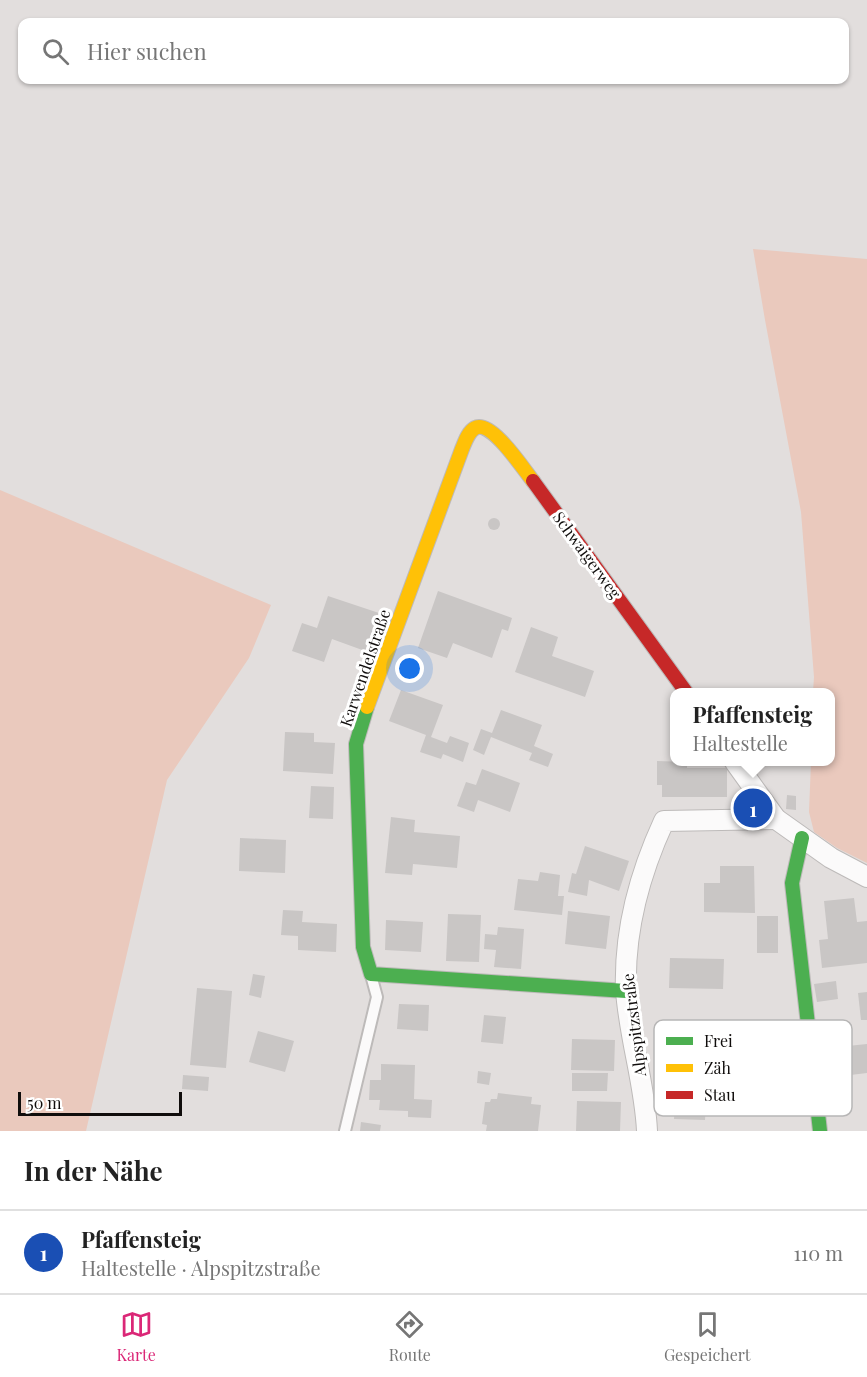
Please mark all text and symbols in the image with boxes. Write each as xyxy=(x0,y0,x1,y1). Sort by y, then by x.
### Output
search box xyxy=(18,18,849,84)
icon: search xyxy=(39,35,72,68)
text: Hier suchen xyxy=(87,36,207,66)
street label: Schwaigerweg xyxy=(549,507,626,603)
street label: Karwendelstraße xyxy=(335,606,394,729)
your location xyxy=(395,654,424,683)
popup xyxy=(670,688,835,766)
text: Pfaffensteig xyxy=(693,699,812,729)
text: Haltestelle xyxy=(693,729,788,756)
pin: 1 xyxy=(734,786,772,830)
street label: Alpspitzstraße xyxy=(617,972,650,1079)
legend xyxy=(654,1020,852,1116)
text: Frei xyxy=(704,1030,733,1051)
text: Zäh xyxy=(704,1057,731,1078)
text: Stau xyxy=(704,1084,736,1105)
scale bar xyxy=(18,1089,182,1116)
text: 50 m xyxy=(27,1092,61,1113)
text: In der Nähe xyxy=(24,1153,163,1188)
text: Pfaffensteig xyxy=(81,1224,201,1254)
text: 1 xyxy=(40,1239,47,1266)
text: 110 m xyxy=(793,1239,843,1266)
text: Haltestelle · Alpspitzstraße xyxy=(81,1254,321,1281)
tab: Karte xyxy=(116,1308,156,1365)
tab: Route xyxy=(389,1308,431,1365)
tab: Gespeichert xyxy=(664,1308,751,1365)

